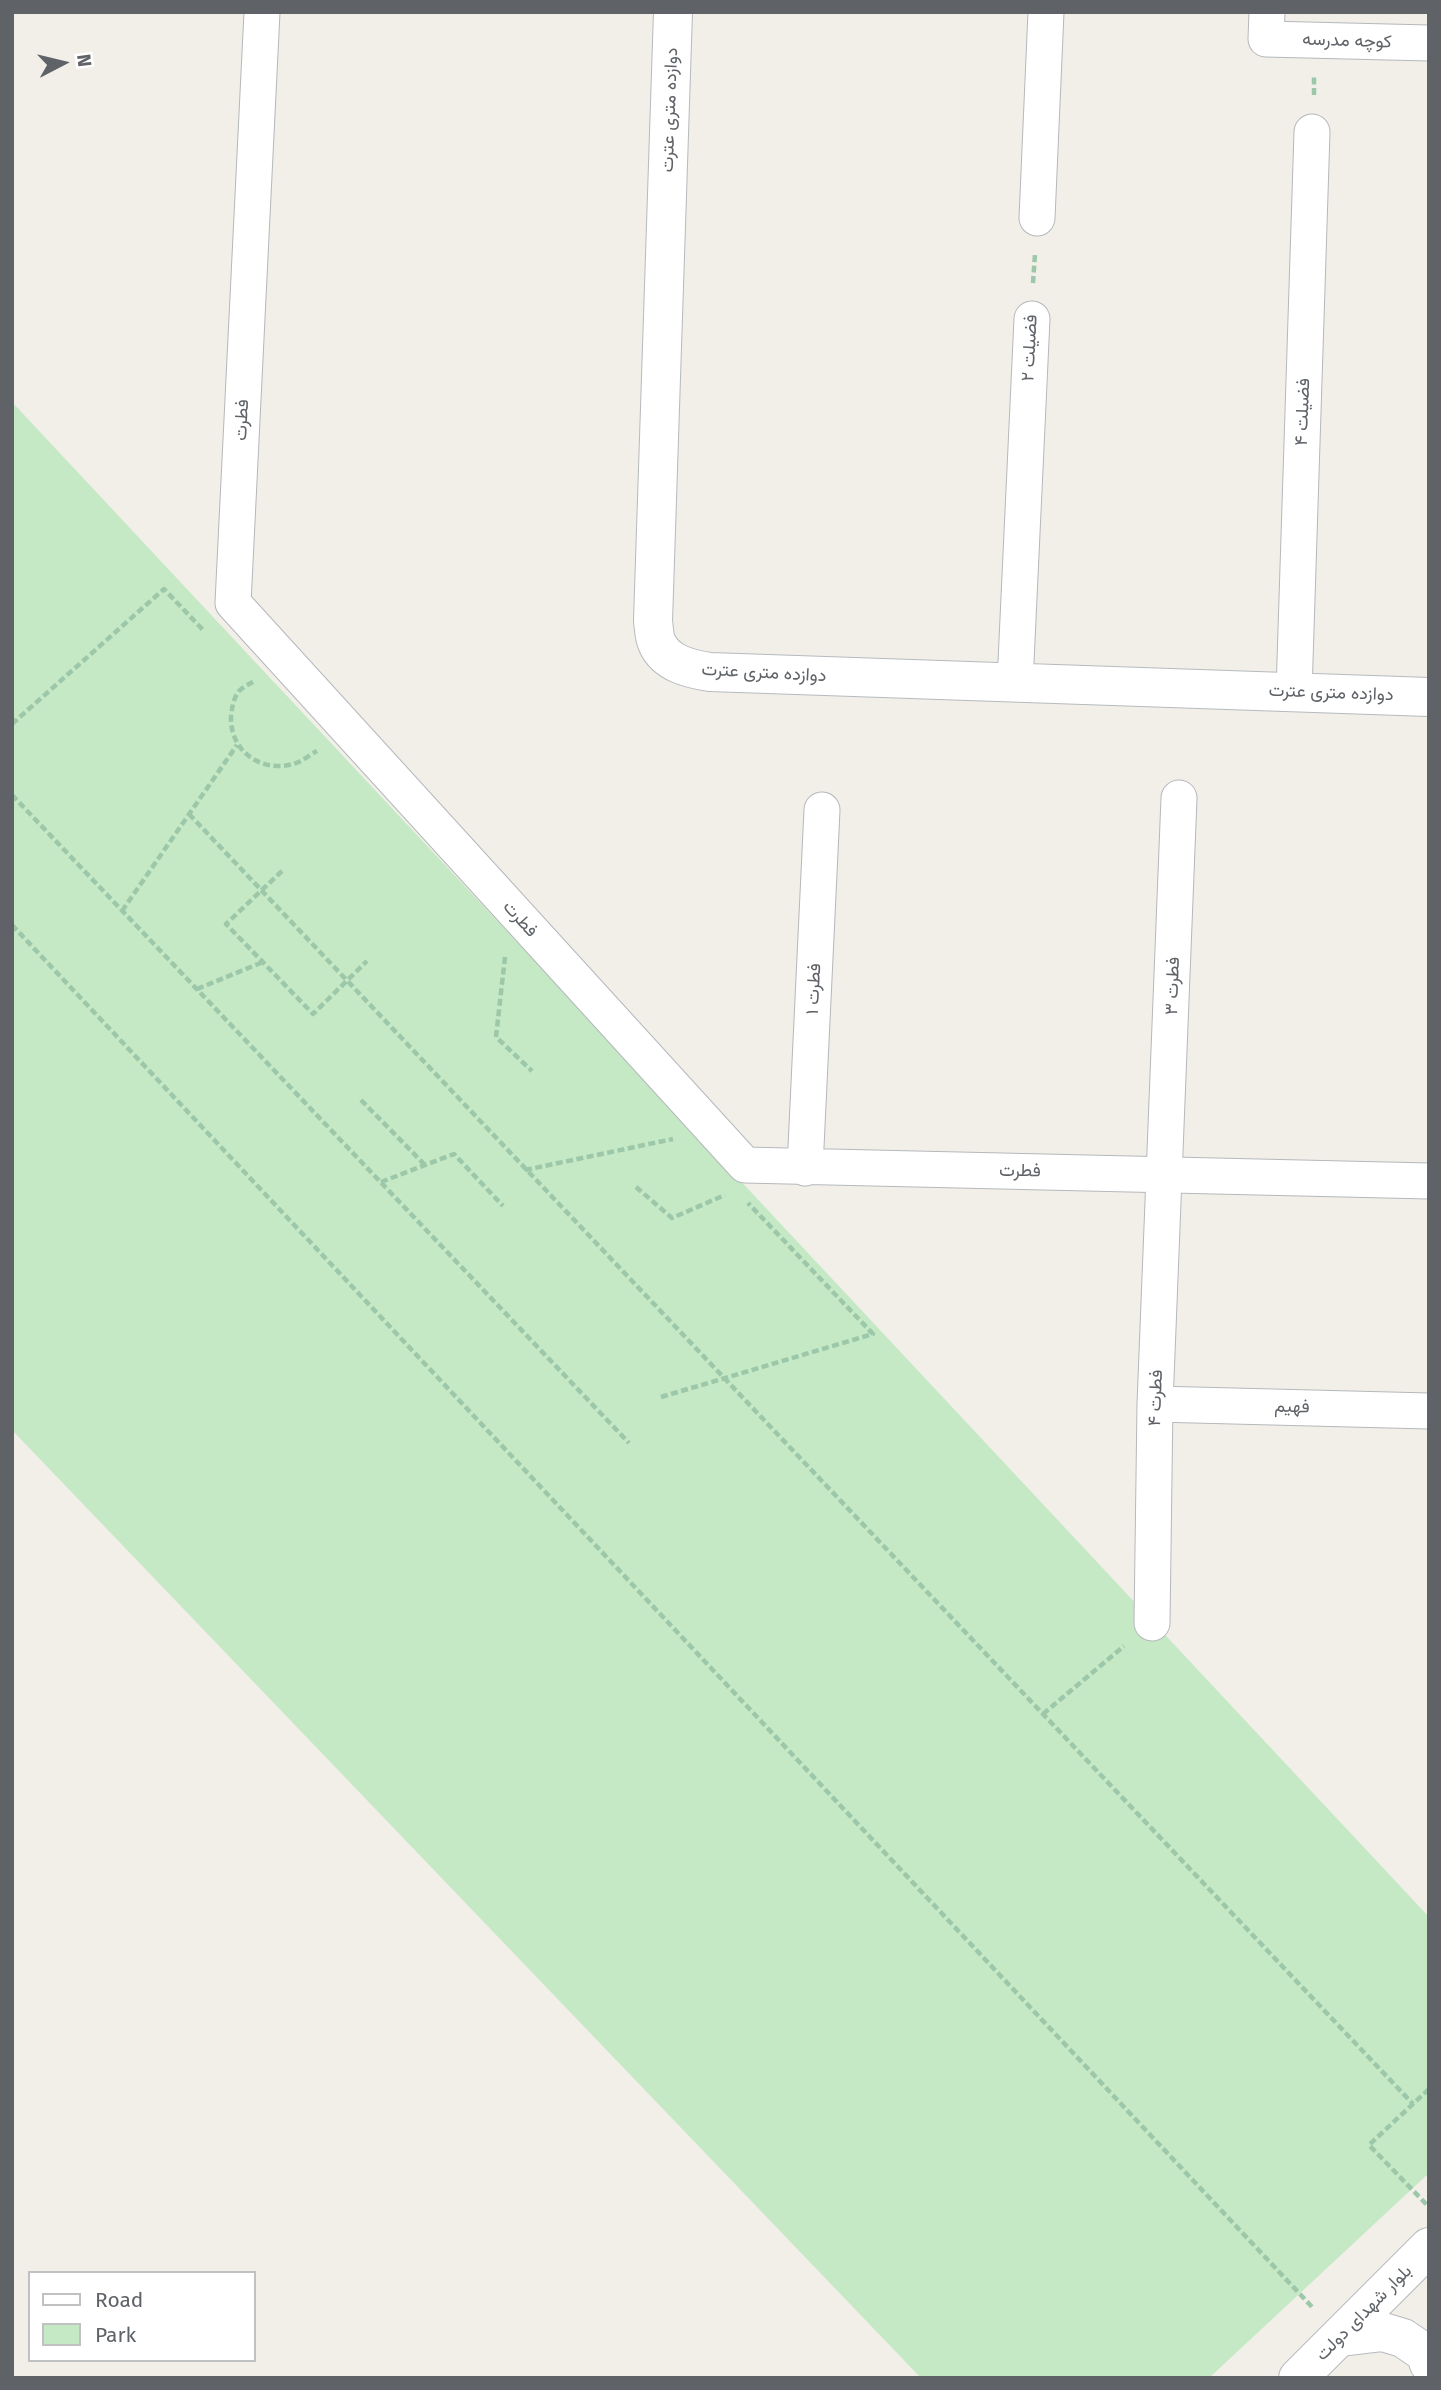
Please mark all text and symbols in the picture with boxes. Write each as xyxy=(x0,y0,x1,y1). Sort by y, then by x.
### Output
north arrow xyxy=(28,28,98,98)
street label: کوچه مدرسه xyxy=(1302,29,1392,53)
street label: دوازده متری عترت xyxy=(657,47,683,173)
text: N xyxy=(72,53,97,68)
street label: فضیلت ۲ xyxy=(1017,314,1043,382)
street label: فضیلت ۴ xyxy=(1291,378,1315,446)
street label: فطرت xyxy=(230,399,254,441)
street label: دوازده متری عترت xyxy=(701,659,827,687)
street label: دوازده متری عترت xyxy=(1268,680,1394,706)
street label: فطرت xyxy=(498,896,542,942)
street label: فطرت ۳ xyxy=(1161,956,1185,1016)
street label: فطرت ۱ xyxy=(802,963,826,1015)
street label: فطرت xyxy=(999,1160,1041,1182)
street label: فطرت ۴ xyxy=(1144,1369,1168,1427)
street label: فهیم xyxy=(1274,1396,1310,1418)
street label: بلوار شهدای دولت xyxy=(1311,2260,1417,2366)
legend xyxy=(28,2271,256,2362)
text: Road xyxy=(95,2287,143,2313)
text: Park xyxy=(95,2322,136,2348)

